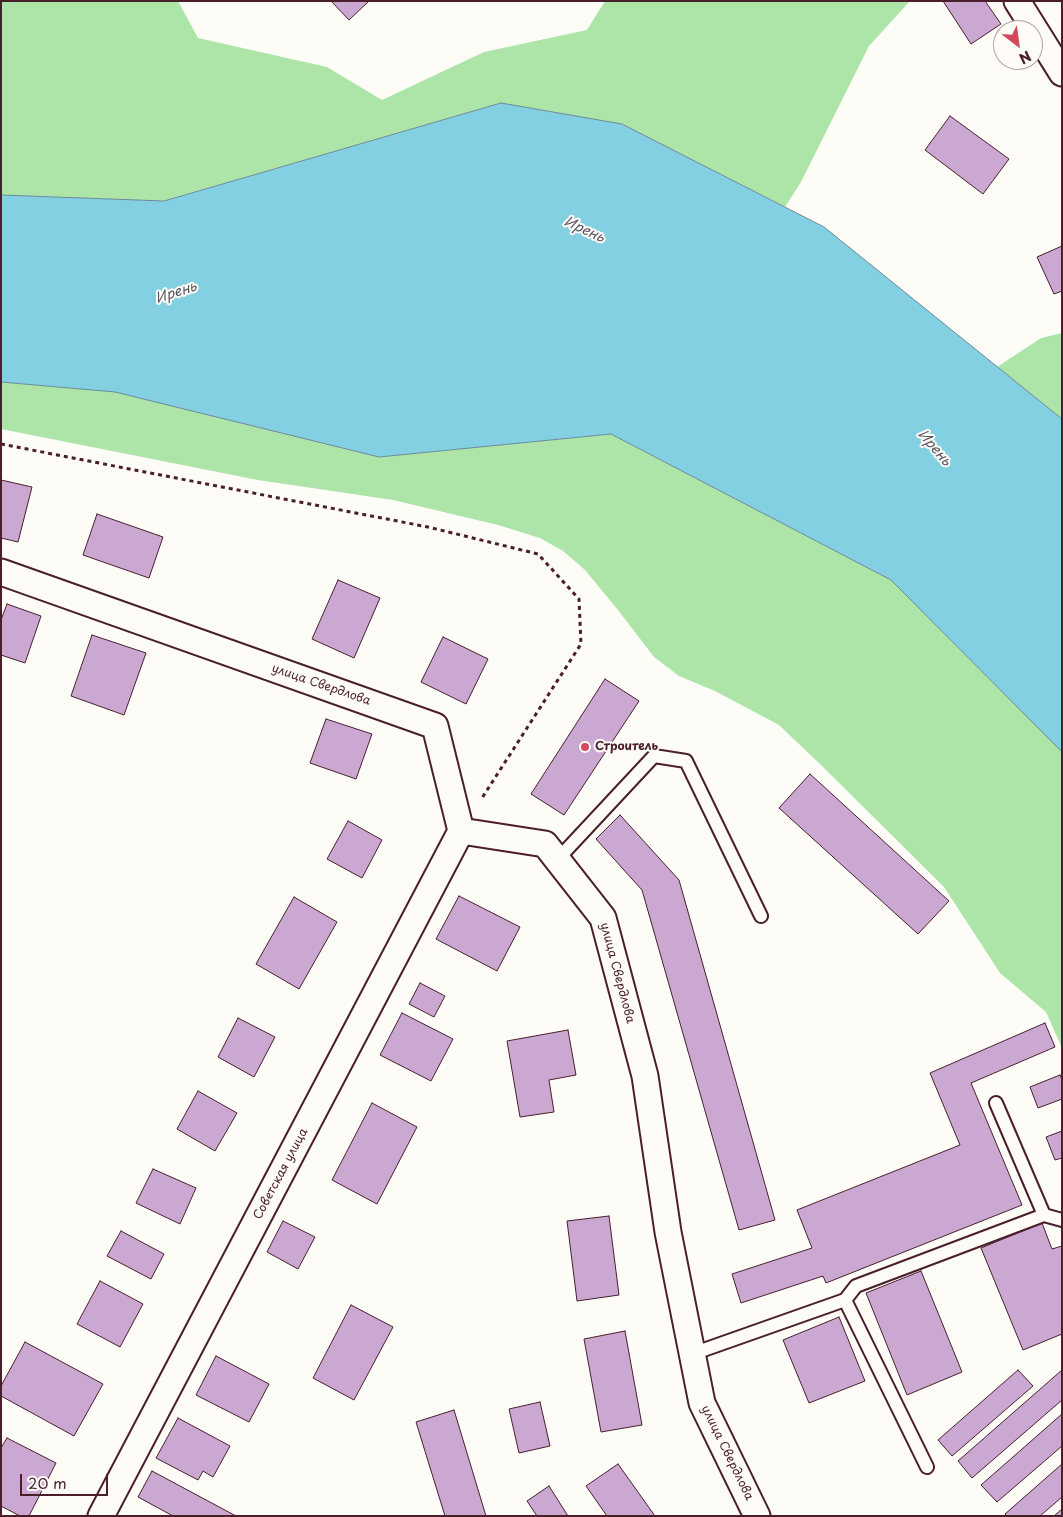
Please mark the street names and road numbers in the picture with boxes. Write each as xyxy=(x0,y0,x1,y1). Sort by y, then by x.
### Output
street label: улица Свердлова xyxy=(270,661,372,709)
street label: улица Свердлова xyxy=(597,921,637,1025)
street label: Советская улица xyxy=(251,1126,311,1222)
street label: улица Свердлова xyxy=(698,1403,756,1503)

